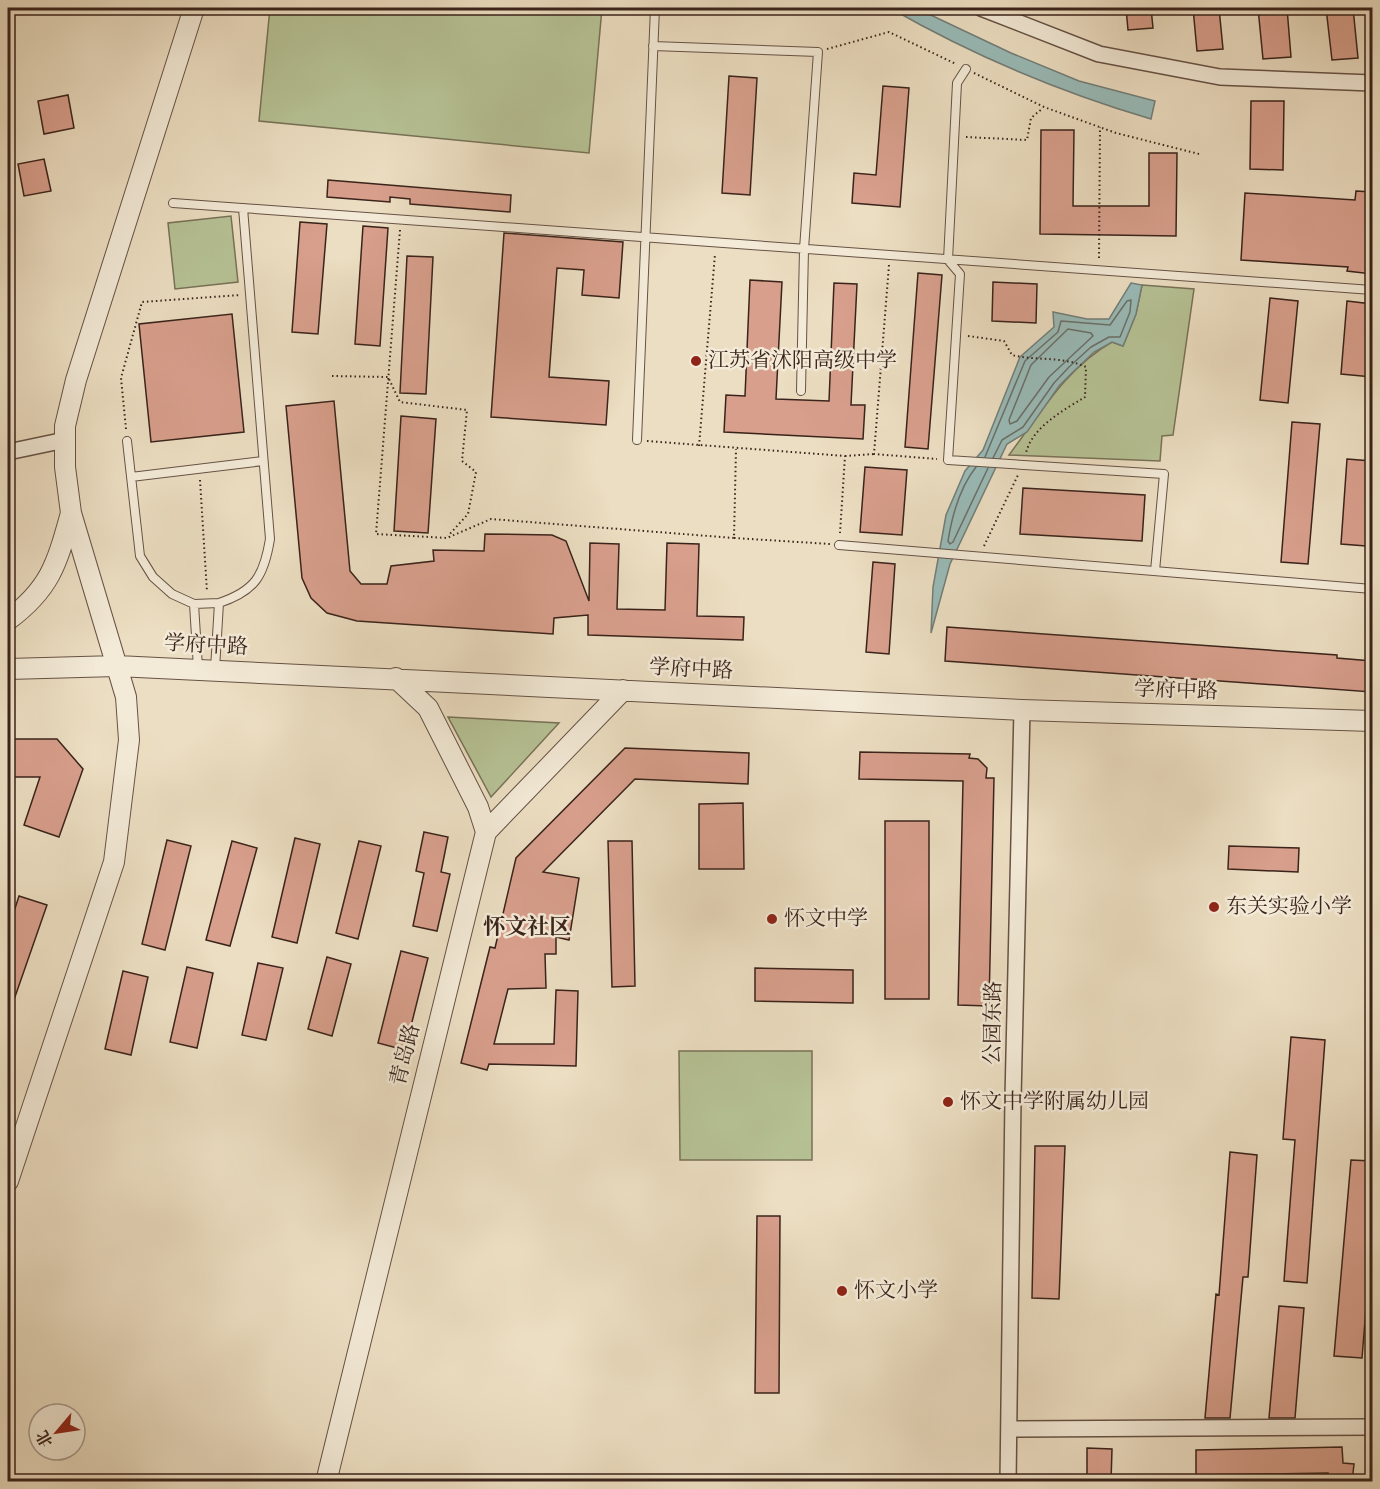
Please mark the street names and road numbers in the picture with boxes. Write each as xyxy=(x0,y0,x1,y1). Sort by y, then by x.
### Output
street label: 学府中路 xyxy=(163,630,249,662)
street label: 学府中路 xyxy=(648,654,734,686)
street label: 学府中路 xyxy=(1134,676,1218,706)
street label: 公园东路 xyxy=(980,981,1008,1065)
street label: 青岛路 xyxy=(385,1021,427,1089)

